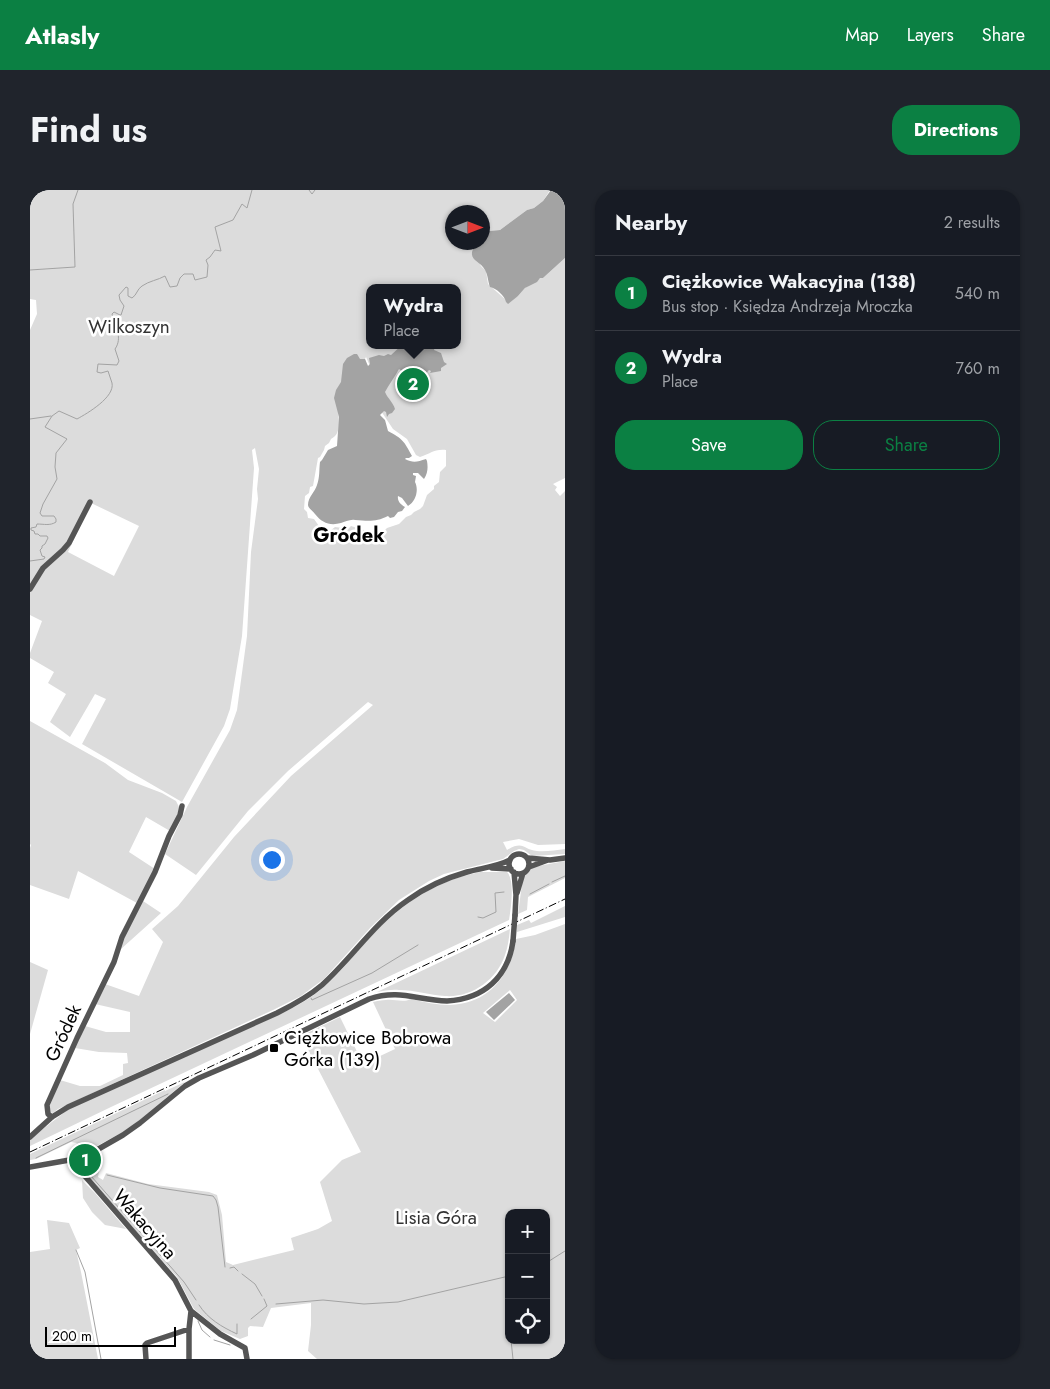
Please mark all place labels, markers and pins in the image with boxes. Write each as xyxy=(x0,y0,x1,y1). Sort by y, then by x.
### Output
pin: 2 xyxy=(397,365,429,403)
place label: Ciężkowice Bobrowa Górka (139) xyxy=(284,1024,451,1073)
marker: Ciężkowice Bobrowa Górka (139) xyxy=(268,1042,280,1054)
pin: 1 xyxy=(69,1141,101,1179)

